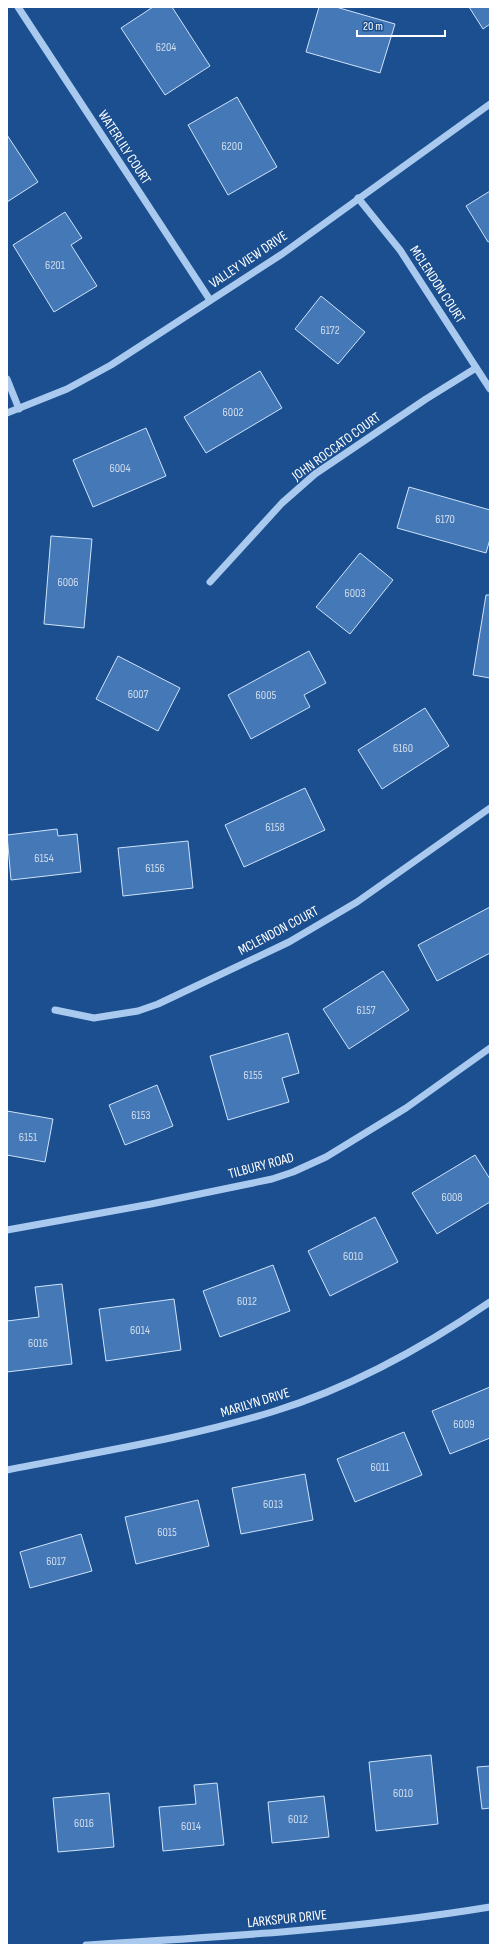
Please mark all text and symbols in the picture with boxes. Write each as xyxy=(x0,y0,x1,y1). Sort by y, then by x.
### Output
scale bar xyxy=(357,12,445,38)
text: 20 m xyxy=(363,19,383,34)
house number: 6204 xyxy=(156,40,176,55)
street label: WATERLILY COURT xyxy=(94,107,155,188)
house number: 6200 xyxy=(221,139,243,154)
street label: VALLEY VIEW DRIVE xyxy=(206,227,291,292)
street label: MCLENDON COURT xyxy=(406,242,469,326)
house number: 6201 xyxy=(45,258,66,273)
house number: 6172 xyxy=(320,323,340,338)
house number: 6002 xyxy=(223,405,244,420)
street label: JOHN ROCCATO COURT xyxy=(288,408,384,485)
house number: 6004 xyxy=(110,461,130,476)
house number: 6170 xyxy=(435,512,455,527)
house number: 6006 xyxy=(57,575,79,590)
house number: 6003 xyxy=(345,586,366,601)
house number: 6007 xyxy=(128,687,149,702)
house number: 6005 xyxy=(256,688,277,703)
house number: 6160 xyxy=(393,741,413,756)
house number: 6158 xyxy=(265,820,285,835)
house number: 6154 xyxy=(34,851,54,866)
house number: 6156 xyxy=(145,861,165,876)
street label: MCLENDON COURT xyxy=(235,902,322,959)
house number: 6157 xyxy=(356,1003,376,1018)
house number: 6155 xyxy=(243,1068,263,1083)
house number: 6153 xyxy=(131,1108,151,1123)
house number: 6151 xyxy=(19,1130,38,1145)
street label: TILBURY ROAD xyxy=(226,1149,296,1182)
house number: 6008 xyxy=(441,1190,463,1205)
house number: 6010 xyxy=(343,1249,363,1264)
house number: 6012 xyxy=(237,1294,257,1309)
house number: 6014 xyxy=(130,1323,150,1338)
house number: 6016 xyxy=(28,1336,48,1351)
street label: MARILYN DRIVE xyxy=(219,1384,292,1421)
house number: 6009 xyxy=(453,1417,475,1432)
house number: 6011 xyxy=(370,1460,390,1475)
house number: 6013 xyxy=(263,1497,283,1512)
house number: 6015 xyxy=(157,1525,177,1540)
house number: 6017 xyxy=(46,1554,66,1569)
house number: 6010 xyxy=(393,1786,413,1801)
house number: 6012 xyxy=(288,1812,308,1827)
house number: 6016 xyxy=(74,1816,94,1831)
house number: 6014 xyxy=(181,1819,201,1834)
street label: LARKSPUR DRIVE xyxy=(246,1906,328,1931)

